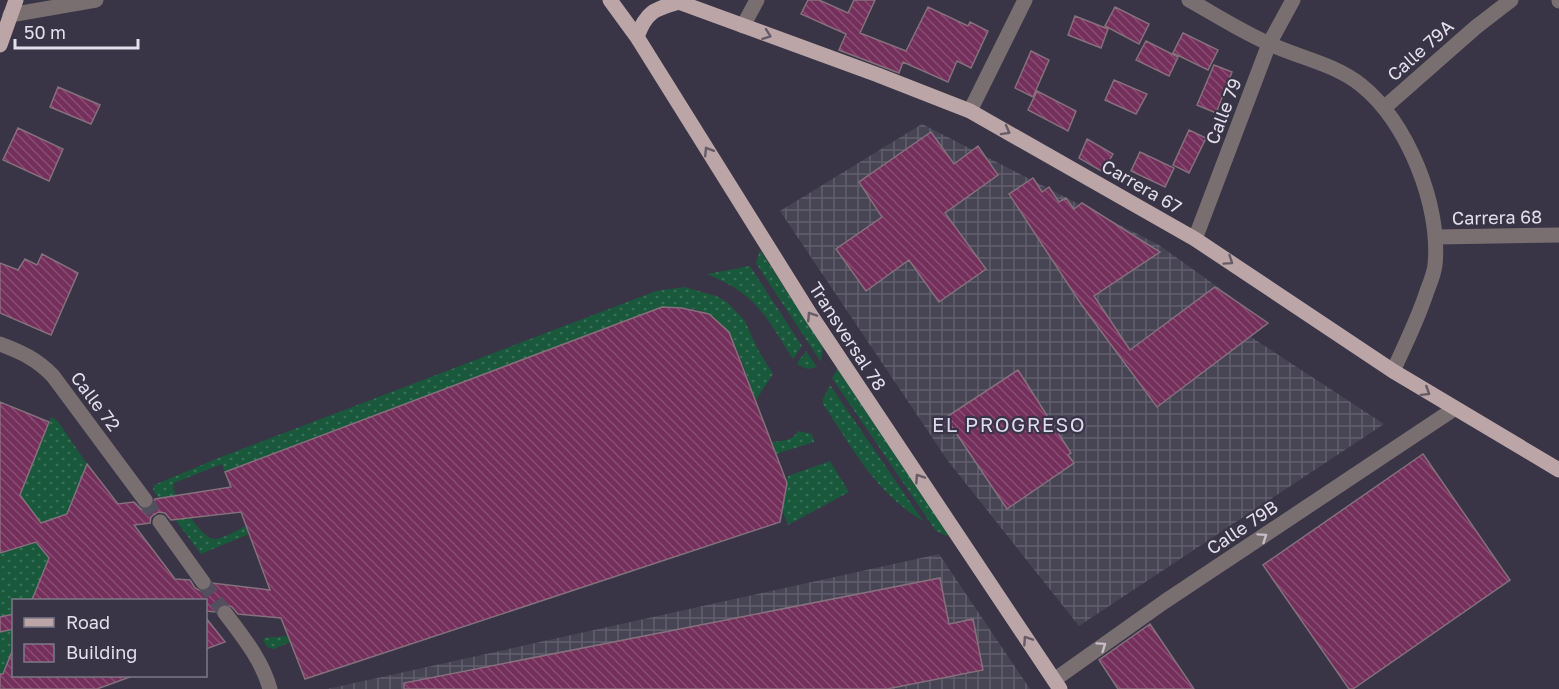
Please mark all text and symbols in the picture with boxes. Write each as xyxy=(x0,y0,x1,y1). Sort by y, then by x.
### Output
scale bar xyxy=(15,12,138,50)
street label: Calle 79A xyxy=(1382,15,1458,85)
text: 50 m xyxy=(24,21,66,43)
one-way arrow xyxy=(761,28,772,41)
street label: Calle 79 xyxy=(1200,75,1246,147)
one-way arrow xyxy=(1000,124,1011,135)
one-way arrow xyxy=(704,146,715,157)
street label: Carrera 67 xyxy=(1098,154,1186,218)
street label: Carrera 68 xyxy=(1452,205,1542,229)
one-way arrow xyxy=(1222,254,1233,265)
street label: Transversal 78 xyxy=(805,278,891,394)
one-way arrow xyxy=(807,312,818,323)
street label: Calle 72 xyxy=(67,367,125,435)
one-way arrow xyxy=(1420,385,1431,396)
district label: EL PROGRESO xyxy=(932,412,1086,436)
one-way arrow xyxy=(915,474,927,484)
street label: Calle 79B xyxy=(1202,495,1282,559)
one-way arrow xyxy=(1257,532,1267,544)
legend xyxy=(12,599,207,677)
text: Road xyxy=(66,611,110,633)
one-way arrow xyxy=(1023,636,1034,647)
text: Building xyxy=(66,641,137,663)
one-way arrow xyxy=(1095,642,1106,653)

